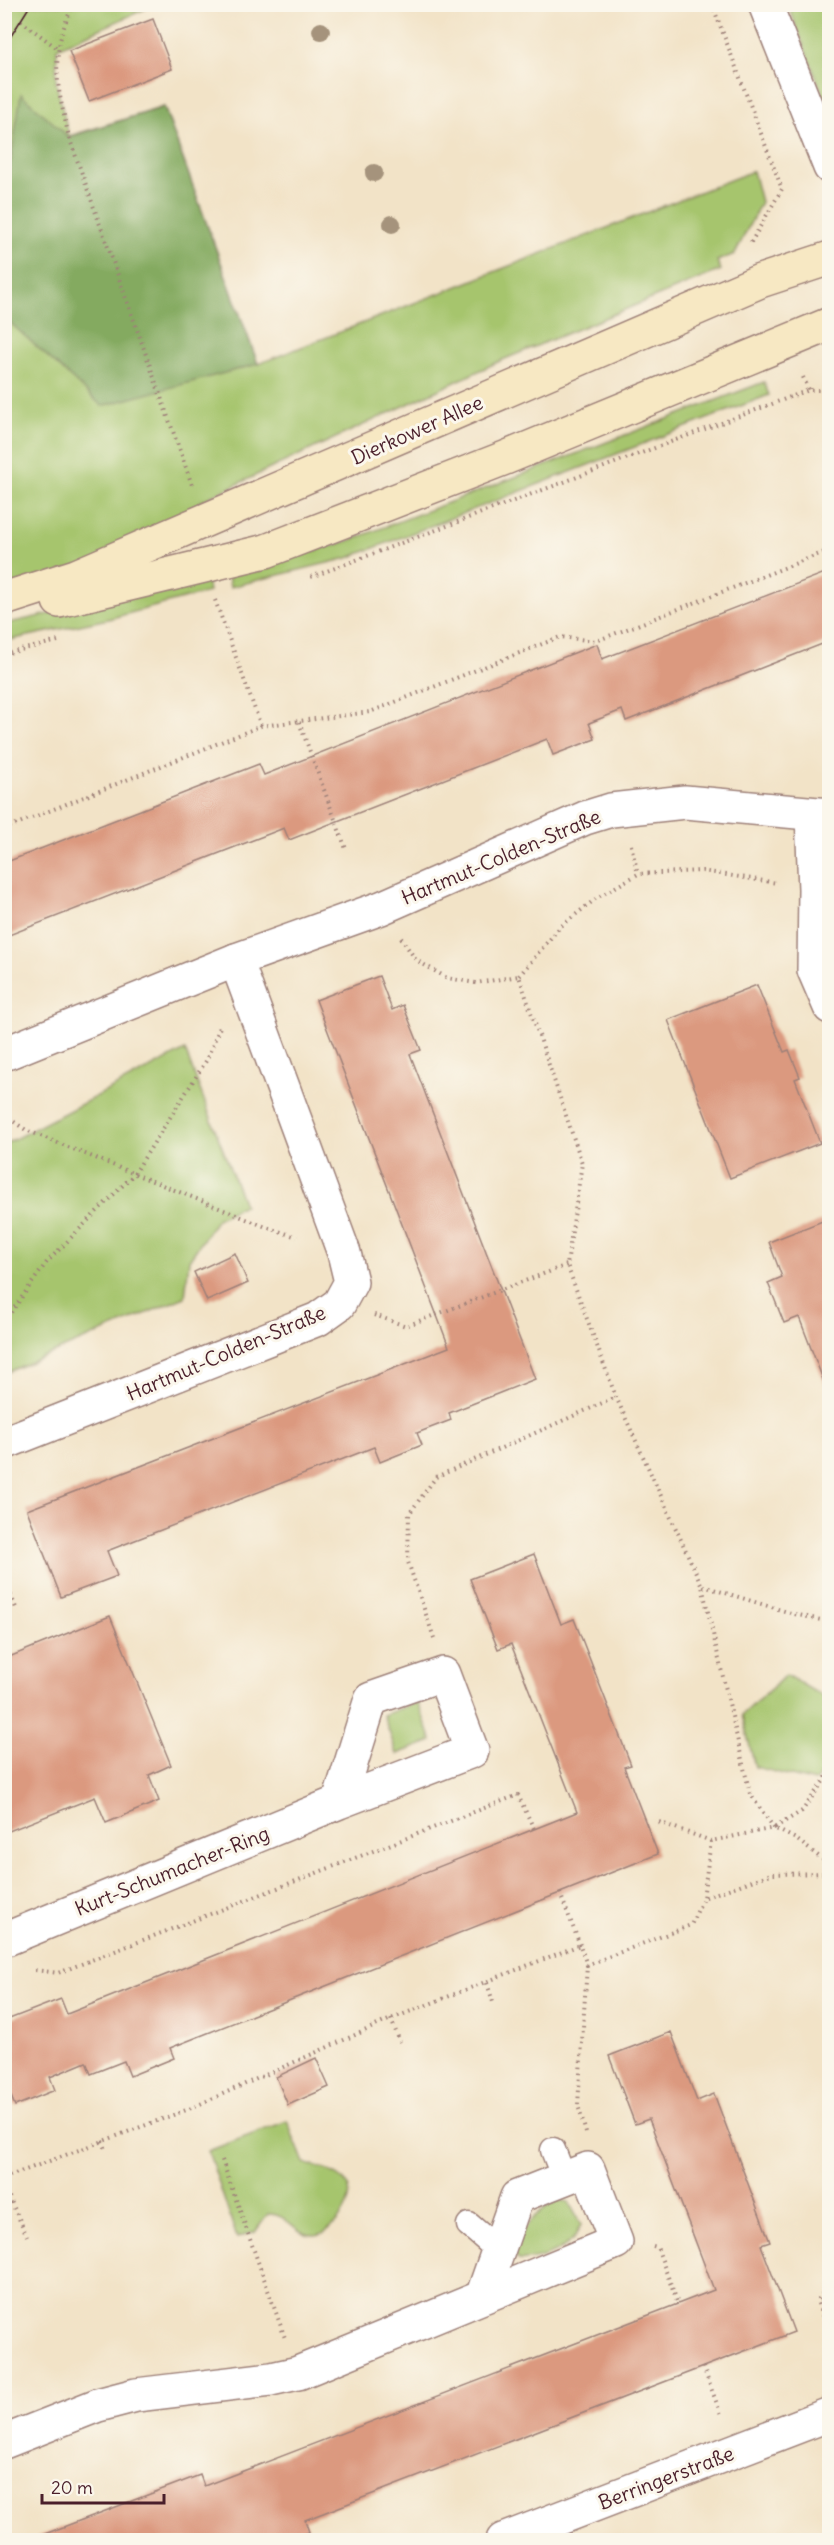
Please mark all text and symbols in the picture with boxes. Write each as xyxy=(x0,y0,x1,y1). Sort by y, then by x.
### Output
street label: Dierkower Allee xyxy=(347,389,487,470)
street label: Hartmut-Colden-Straße xyxy=(398,803,604,910)
street label: Hartmut-Colden-Straße xyxy=(123,1299,329,1406)
street label: Kurt-Schumacher-Ring xyxy=(71,1820,273,1921)
street label: Berringerstraße xyxy=(594,2440,737,2515)
scale bar xyxy=(42,2467,164,2505)
text: 20 m xyxy=(51,2476,93,2499)

